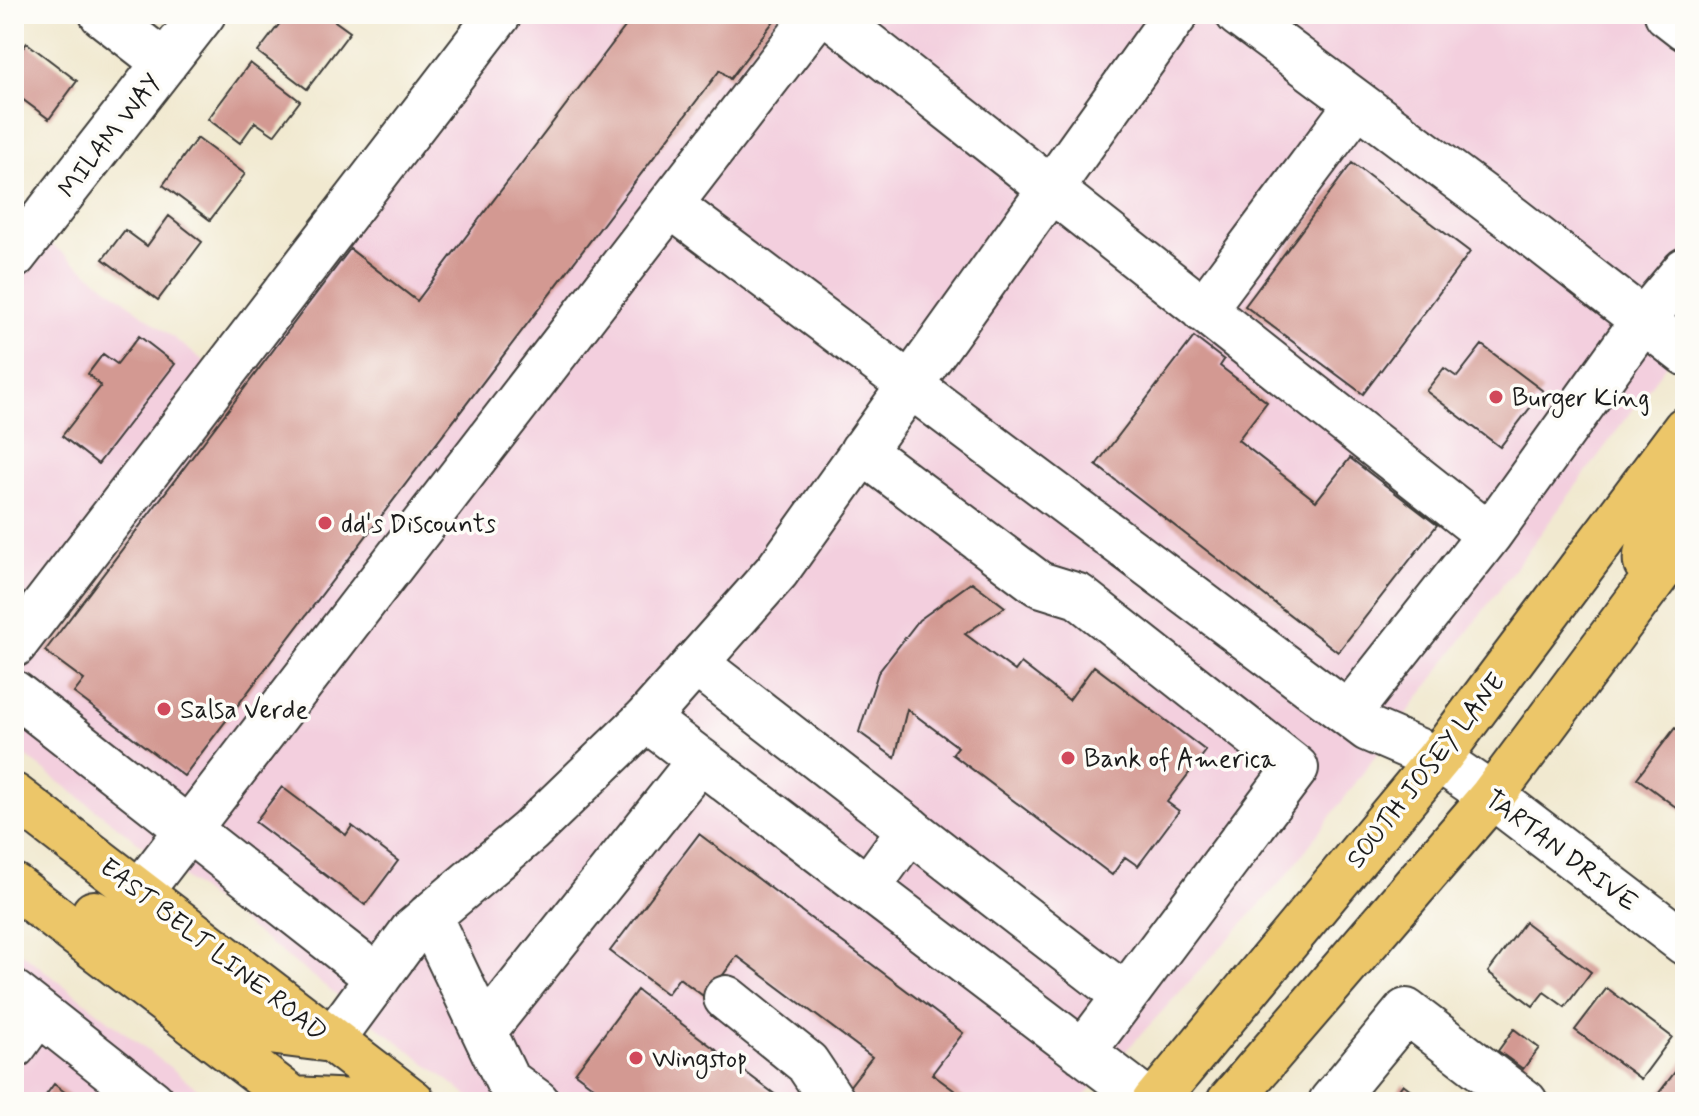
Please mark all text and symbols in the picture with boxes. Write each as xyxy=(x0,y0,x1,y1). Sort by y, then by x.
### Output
street label: MILAM WAY xyxy=(51,67,170,205)
place label: Burger King xyxy=(1512,382,1650,418)
marker: Burger King xyxy=(1487,388,1505,406)
place label: dd's Discounts xyxy=(341,508,496,542)
marker: dd's Discounts xyxy=(316,514,334,532)
street label: SOUTH JOSEY LANE xyxy=(1340,667,1514,876)
place label: Salsa Verde xyxy=(180,694,308,728)
marker: Salsa Verde xyxy=(155,700,173,718)
place label: Bank of America xyxy=(1084,743,1276,777)
marker: Bank of America xyxy=(1059,749,1077,767)
street label: TARTAN DRIVE xyxy=(1477,783,1644,920)
street label: EAST BELT LINE ROAD xyxy=(92,851,333,1050)
place label: Wingstop xyxy=(652,1043,748,1079)
marker: Wingstop xyxy=(627,1049,645,1067)

